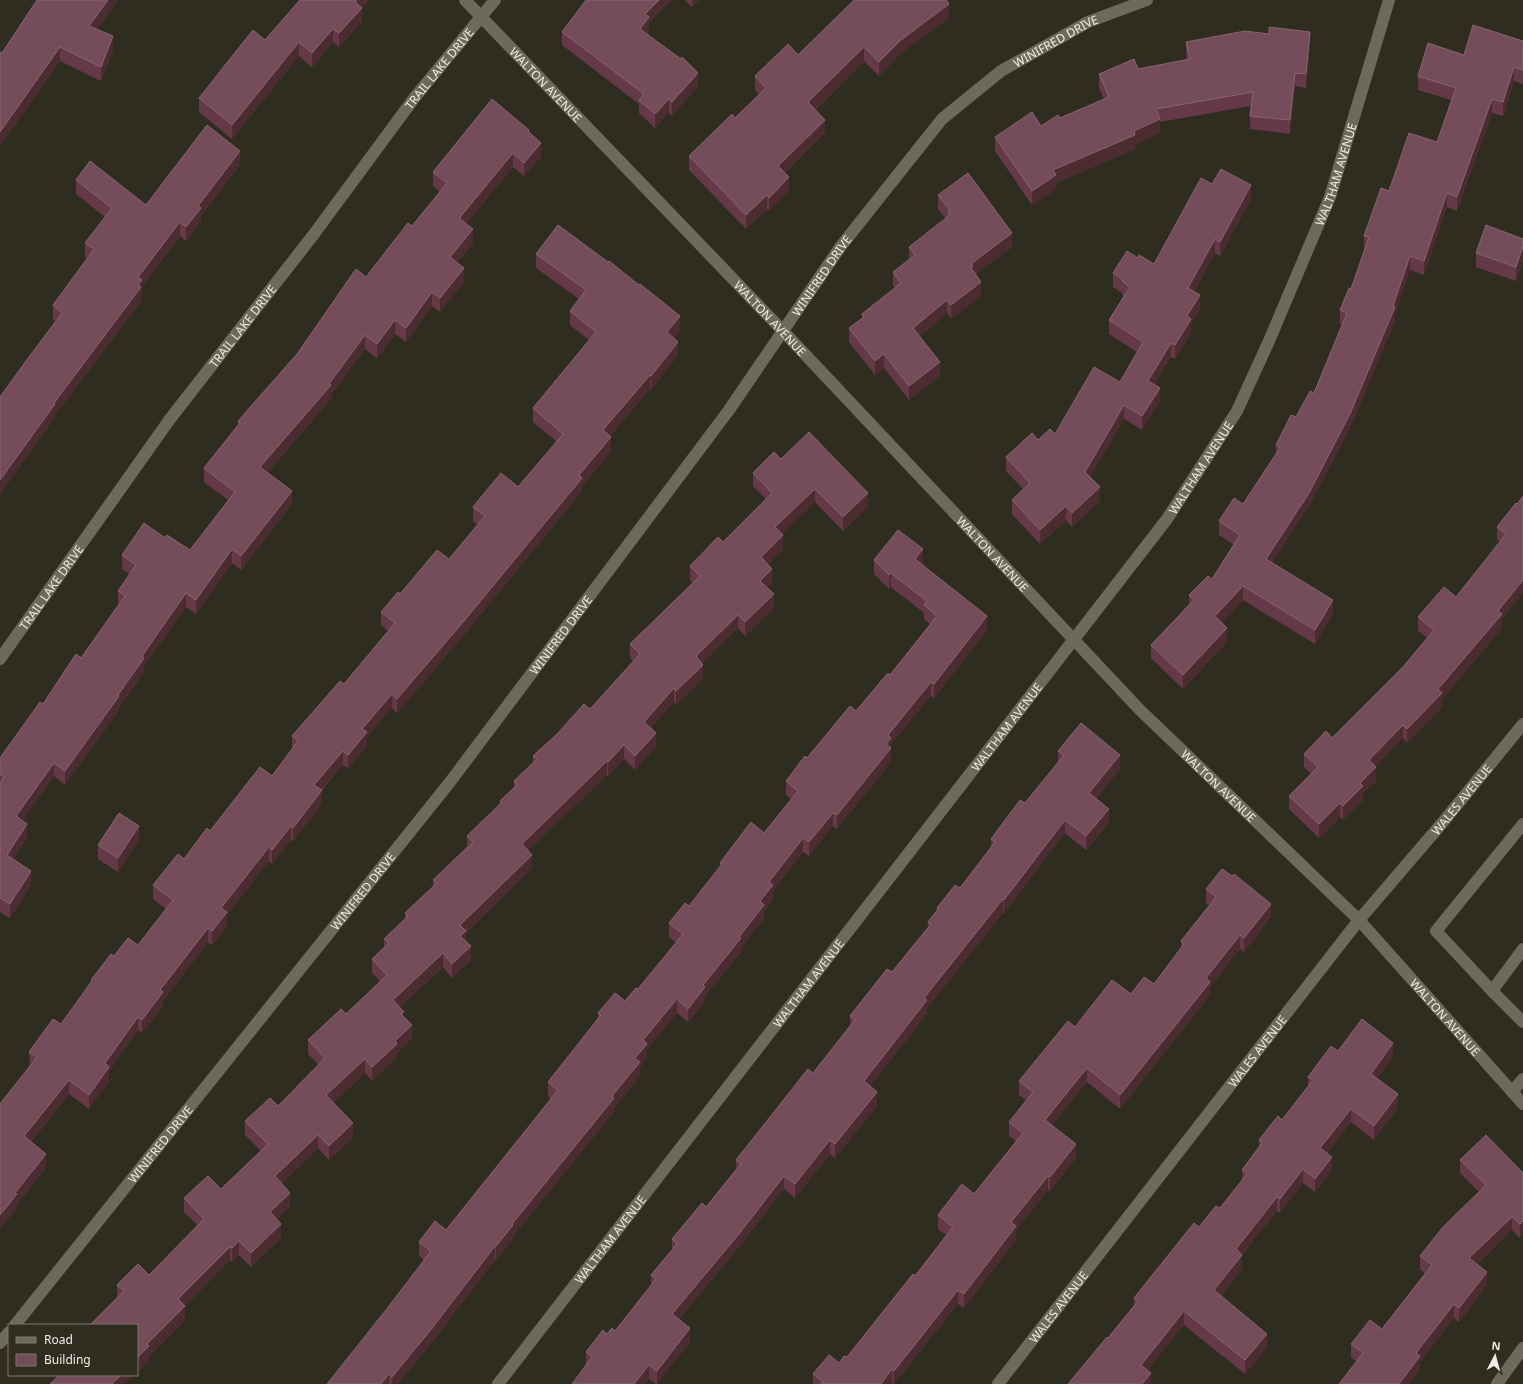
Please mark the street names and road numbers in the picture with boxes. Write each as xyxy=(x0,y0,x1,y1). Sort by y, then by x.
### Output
street label: WINIFRED DRIVE xyxy=(1010,11,1100,71)
street label: TRAIL LAKE DRIVE xyxy=(400,24,477,113)
street label: WALTON AVENUE xyxy=(506,43,586,126)
street label: WALTHAM AVENUE xyxy=(1310,121,1360,228)
street label: WINIFRED DRIVE xyxy=(787,231,855,319)
street label: WALTON AVENUE xyxy=(730,277,810,359)
street label: TRAIL LAKE DRIVE xyxy=(205,281,280,371)
street label: WALTHAM AVENUE xyxy=(1164,418,1237,517)
street label: WALTON AVENUE xyxy=(953,512,1033,595)
street label: TRAIL LAKE DRIVE xyxy=(15,541,87,633)
street label: WINIFRED DRIVE xyxy=(525,592,596,678)
street label: WALTHAM AVENUE xyxy=(967,679,1046,774)
street label: WALTON AVENUE xyxy=(1178,746,1260,826)
street label: WALES AVENUE xyxy=(1427,761,1495,838)
street label: WINIFRED DRIVE xyxy=(326,849,399,933)
street label: WALTHAM AVENUE xyxy=(769,935,848,1031)
street label: WALTON AVENUE xyxy=(1406,975,1484,1059)
street label: WALES AVENUE xyxy=(1224,1011,1290,1090)
street label: WINIFRED DRIVE xyxy=(124,1102,196,1186)
street label: WALTHAM AVENUE xyxy=(570,1192,650,1287)
street label: WALES AVENUE xyxy=(1025,1267,1092,1346)

